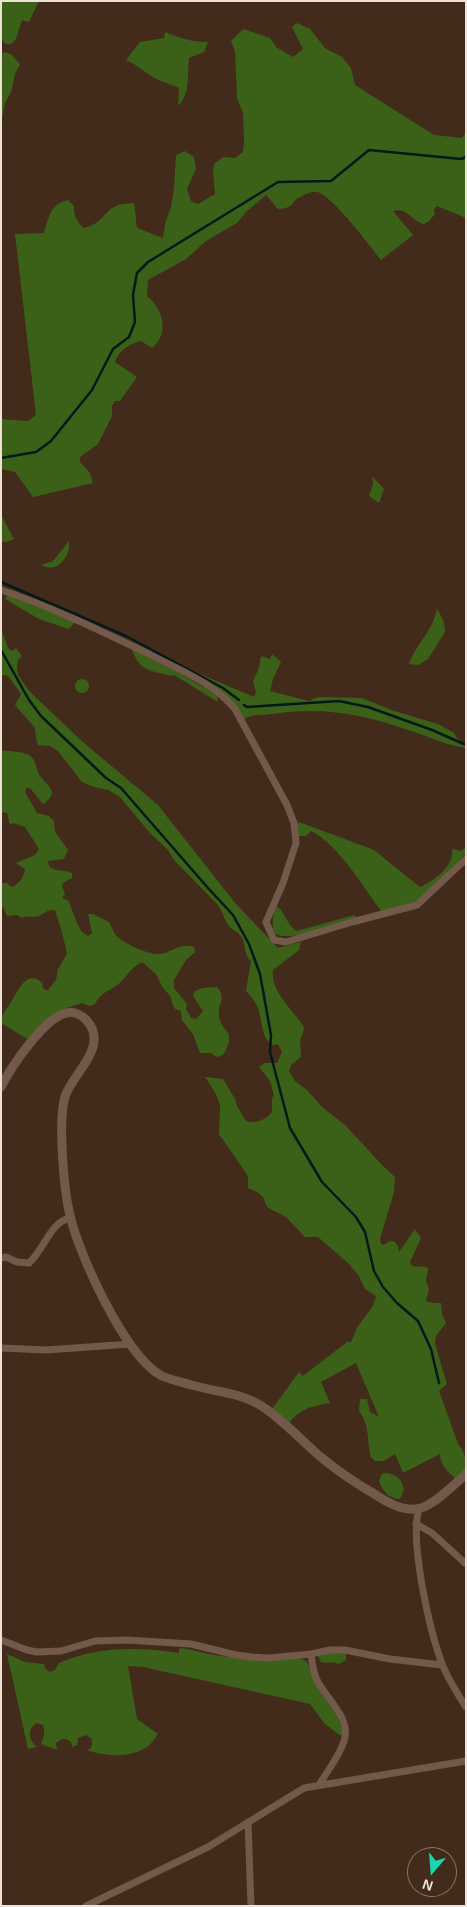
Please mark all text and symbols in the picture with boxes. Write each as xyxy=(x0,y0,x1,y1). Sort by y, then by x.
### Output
north arrow xyxy=(407,1847,457,1897)
text: N xyxy=(420,1876,435,1894)

